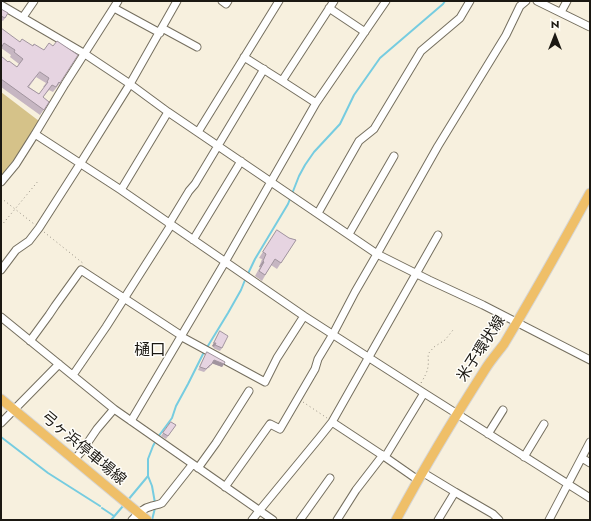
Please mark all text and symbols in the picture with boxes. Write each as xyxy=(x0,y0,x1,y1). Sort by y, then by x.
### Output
north arrow xyxy=(535,16,575,56)
text: N xyxy=(551,16,559,32)
street label: 米子環状線 xyxy=(454,313,510,385)
district label: 樋口 xyxy=(134,341,166,361)
street label: 弓ヶ浜停車場線 xyxy=(37,408,129,490)

